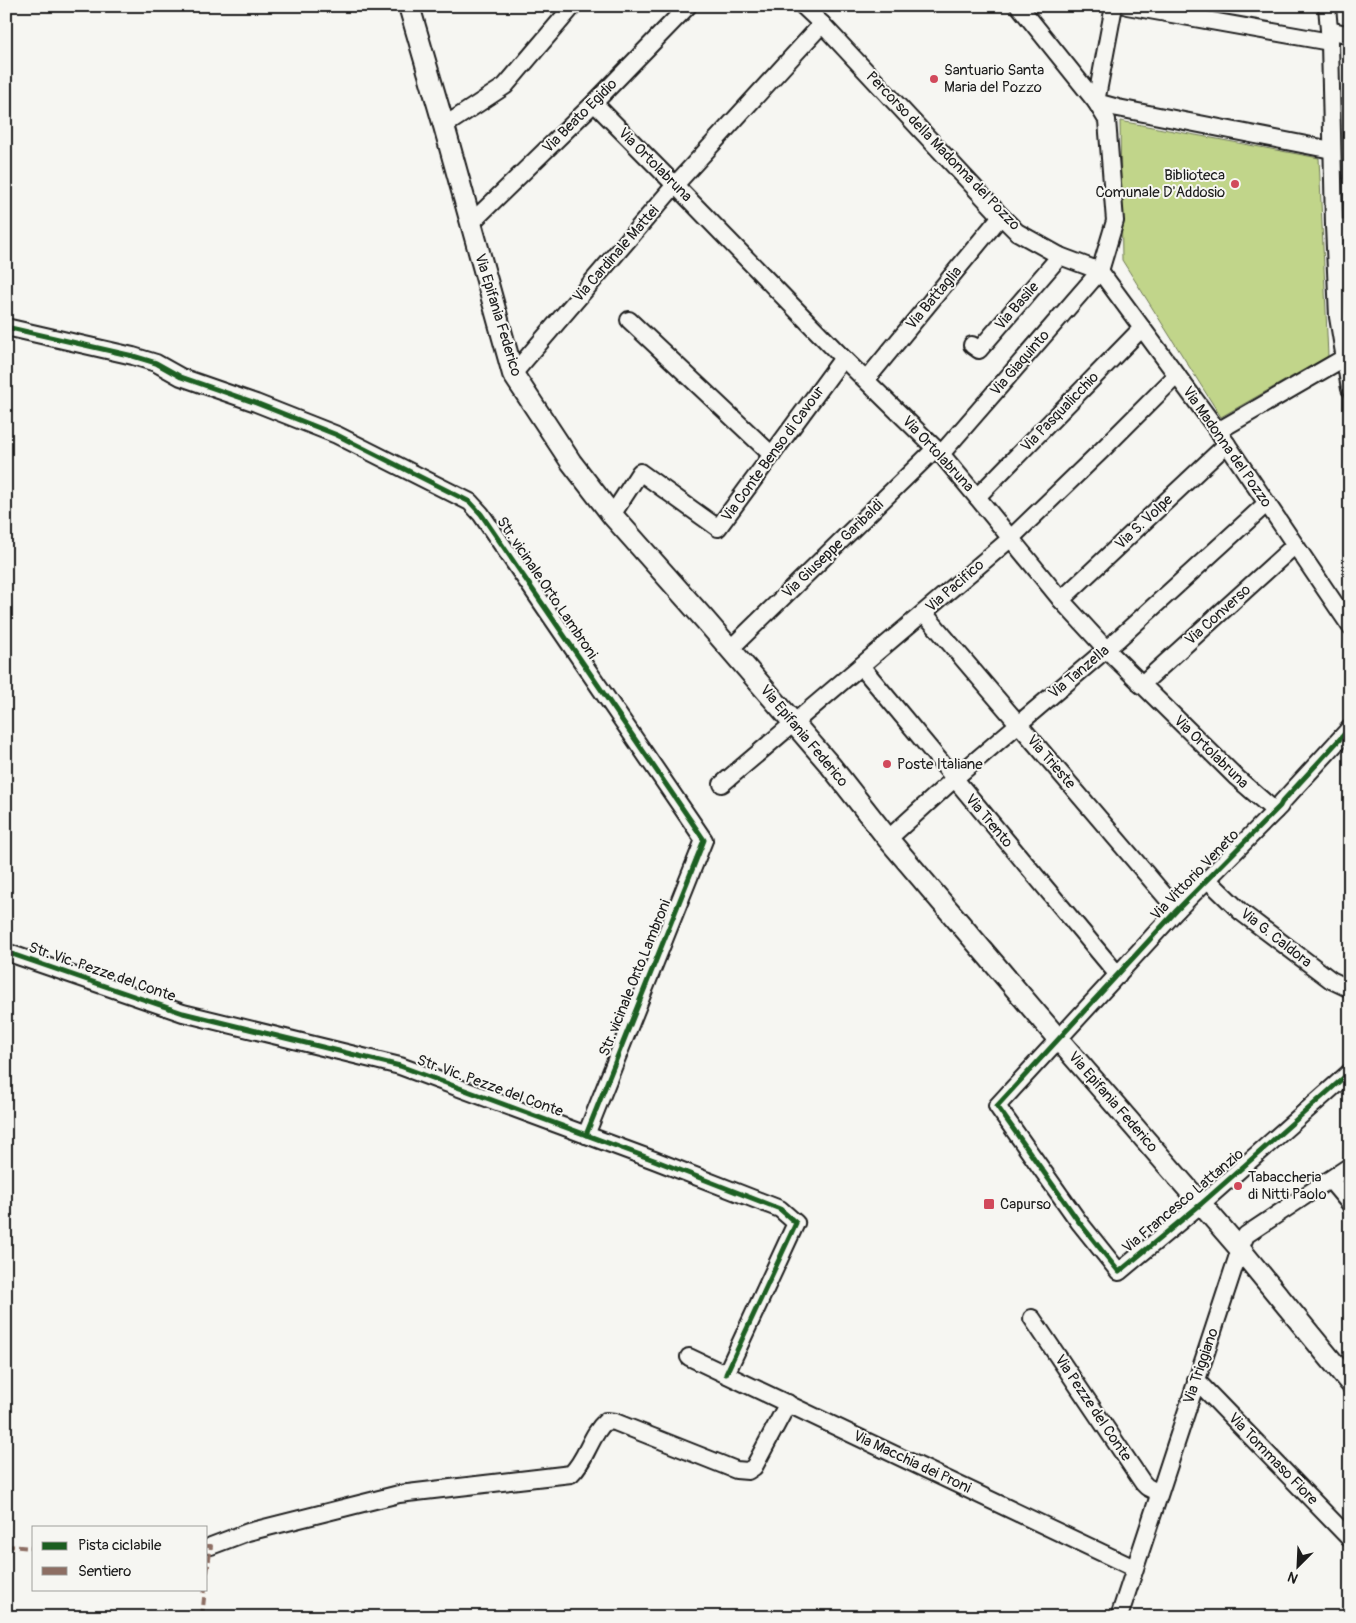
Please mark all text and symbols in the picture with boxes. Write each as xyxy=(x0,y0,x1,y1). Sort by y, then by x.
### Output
place label: Santuario Santa Maria del Pozzo xyxy=(944,61,1044,97)
street label: Percorso della Madonna del Pozzo xyxy=(862,67,1024,235)
marker: Santuario Santa Maria del Pozzo xyxy=(928,73,940,85)
street label: Via Beato Egidio xyxy=(539,75,621,157)
street label: Via Ortolabruna xyxy=(614,124,696,206)
place label: Biblioteca Comunale D'Addosio xyxy=(1096,166,1225,202)
marker: Biblioteca Comunale D'Addosio xyxy=(1229,178,1241,190)
street label: Via Cardinale Mattei xyxy=(569,201,663,306)
street label: Via Epifania Federico xyxy=(470,251,526,379)
street label: Via Battaglia xyxy=(902,262,966,333)
street label: Via Basile xyxy=(991,278,1043,334)
street label: Via Giaquinto xyxy=(986,326,1054,400)
street label: Via Pasqualicchio xyxy=(1017,368,1103,456)
street label: Via Conte Benso di Cavour xyxy=(717,382,829,526)
street label: Via Madonna del Pozzo xyxy=(1178,383,1276,511)
street label: Via Ortolabruna xyxy=(898,412,978,496)
street label: Via S. Volpe xyxy=(1111,490,1177,554)
street label: Via Giuseppe Garibaldi xyxy=(778,495,888,602)
street label: Str. vicinale Orto Lambroni xyxy=(492,513,602,663)
street label: Via Pacifico xyxy=(922,555,988,617)
street label: Via Converso xyxy=(1181,581,1255,649)
street label: Via Tanzella xyxy=(1045,641,1113,703)
street label: Via Epifania Federico xyxy=(756,681,852,791)
street label: Via Ortolabruna xyxy=(1169,711,1253,793)
street label: Via Trieste xyxy=(1022,731,1080,793)
place label: Poste Italiane xyxy=(897,755,983,774)
marker: Poste Italiane xyxy=(881,758,893,770)
street label: Via Trento xyxy=(961,790,1017,852)
street label: Via Vittorio Veneto xyxy=(1147,826,1243,924)
street label: Str. vicinale Orto Lambroni xyxy=(595,896,675,1059)
street label: Via G. Caldora xyxy=(1236,904,1316,972)
street label: Str. Vic. Pezze del Conte xyxy=(26,938,179,1006)
street label: Via Epifania Federico xyxy=(1064,1048,1162,1156)
street label: Str. Vic. Pezze del Conte xyxy=(414,1051,566,1122)
street label: Via Francesco Lattanzio xyxy=(1118,1145,1248,1257)
place label: Tabaccheria di Nitti Paolo xyxy=(1248,1168,1326,1204)
marker: Tabaccheria di Nitti Paolo xyxy=(1232,1180,1244,1192)
place label: Capurso xyxy=(1000,1195,1051,1214)
marker: Capurso xyxy=(982,1197,996,1211)
street label: Via Triggiano xyxy=(1179,1326,1223,1406)
street label: Via Pezze del Conte xyxy=(1050,1351,1136,1465)
street label: Via Tommaso Fiore xyxy=(1224,1409,1322,1510)
street label: Via Macchia dei Proni xyxy=(850,1426,974,1498)
legend xyxy=(32,1526,208,1590)
text: Pista ciclabile xyxy=(78,1536,162,1555)
north arrow xyxy=(1274,1540,1324,1590)
text: Sentiero xyxy=(78,1562,131,1581)
text: N xyxy=(1285,1568,1301,1587)

